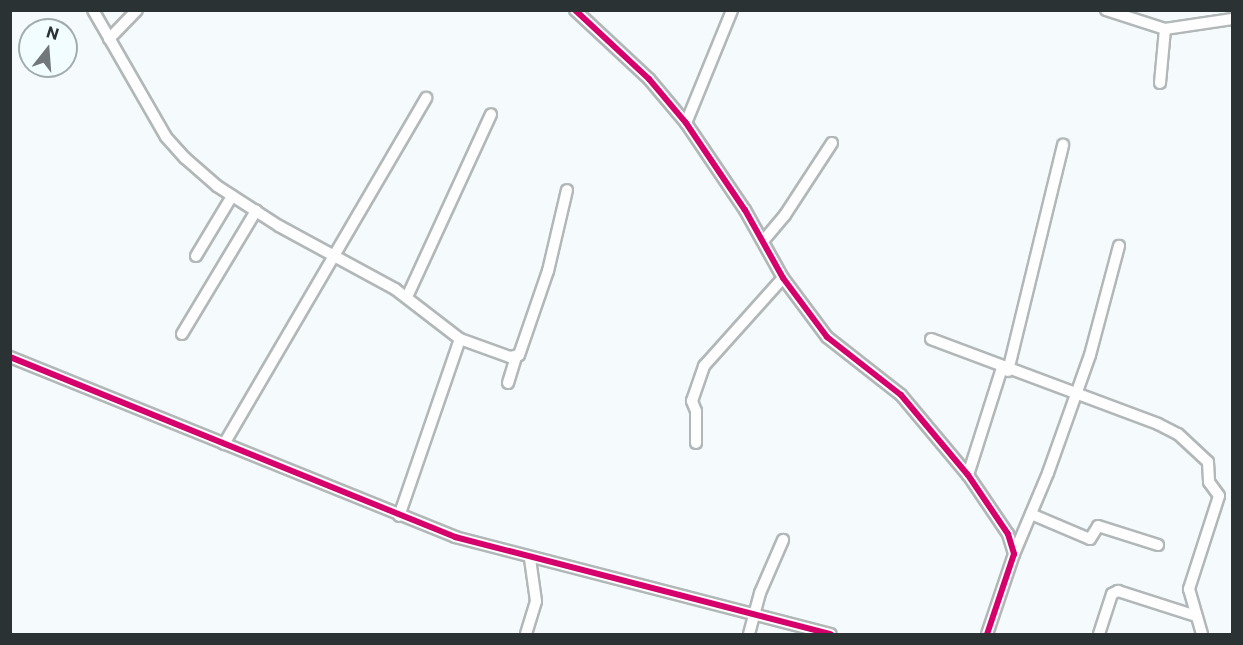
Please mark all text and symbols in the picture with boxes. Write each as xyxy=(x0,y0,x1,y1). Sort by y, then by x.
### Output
north arrow xyxy=(18,18,78,78)
text: N xyxy=(44,21,61,43)

